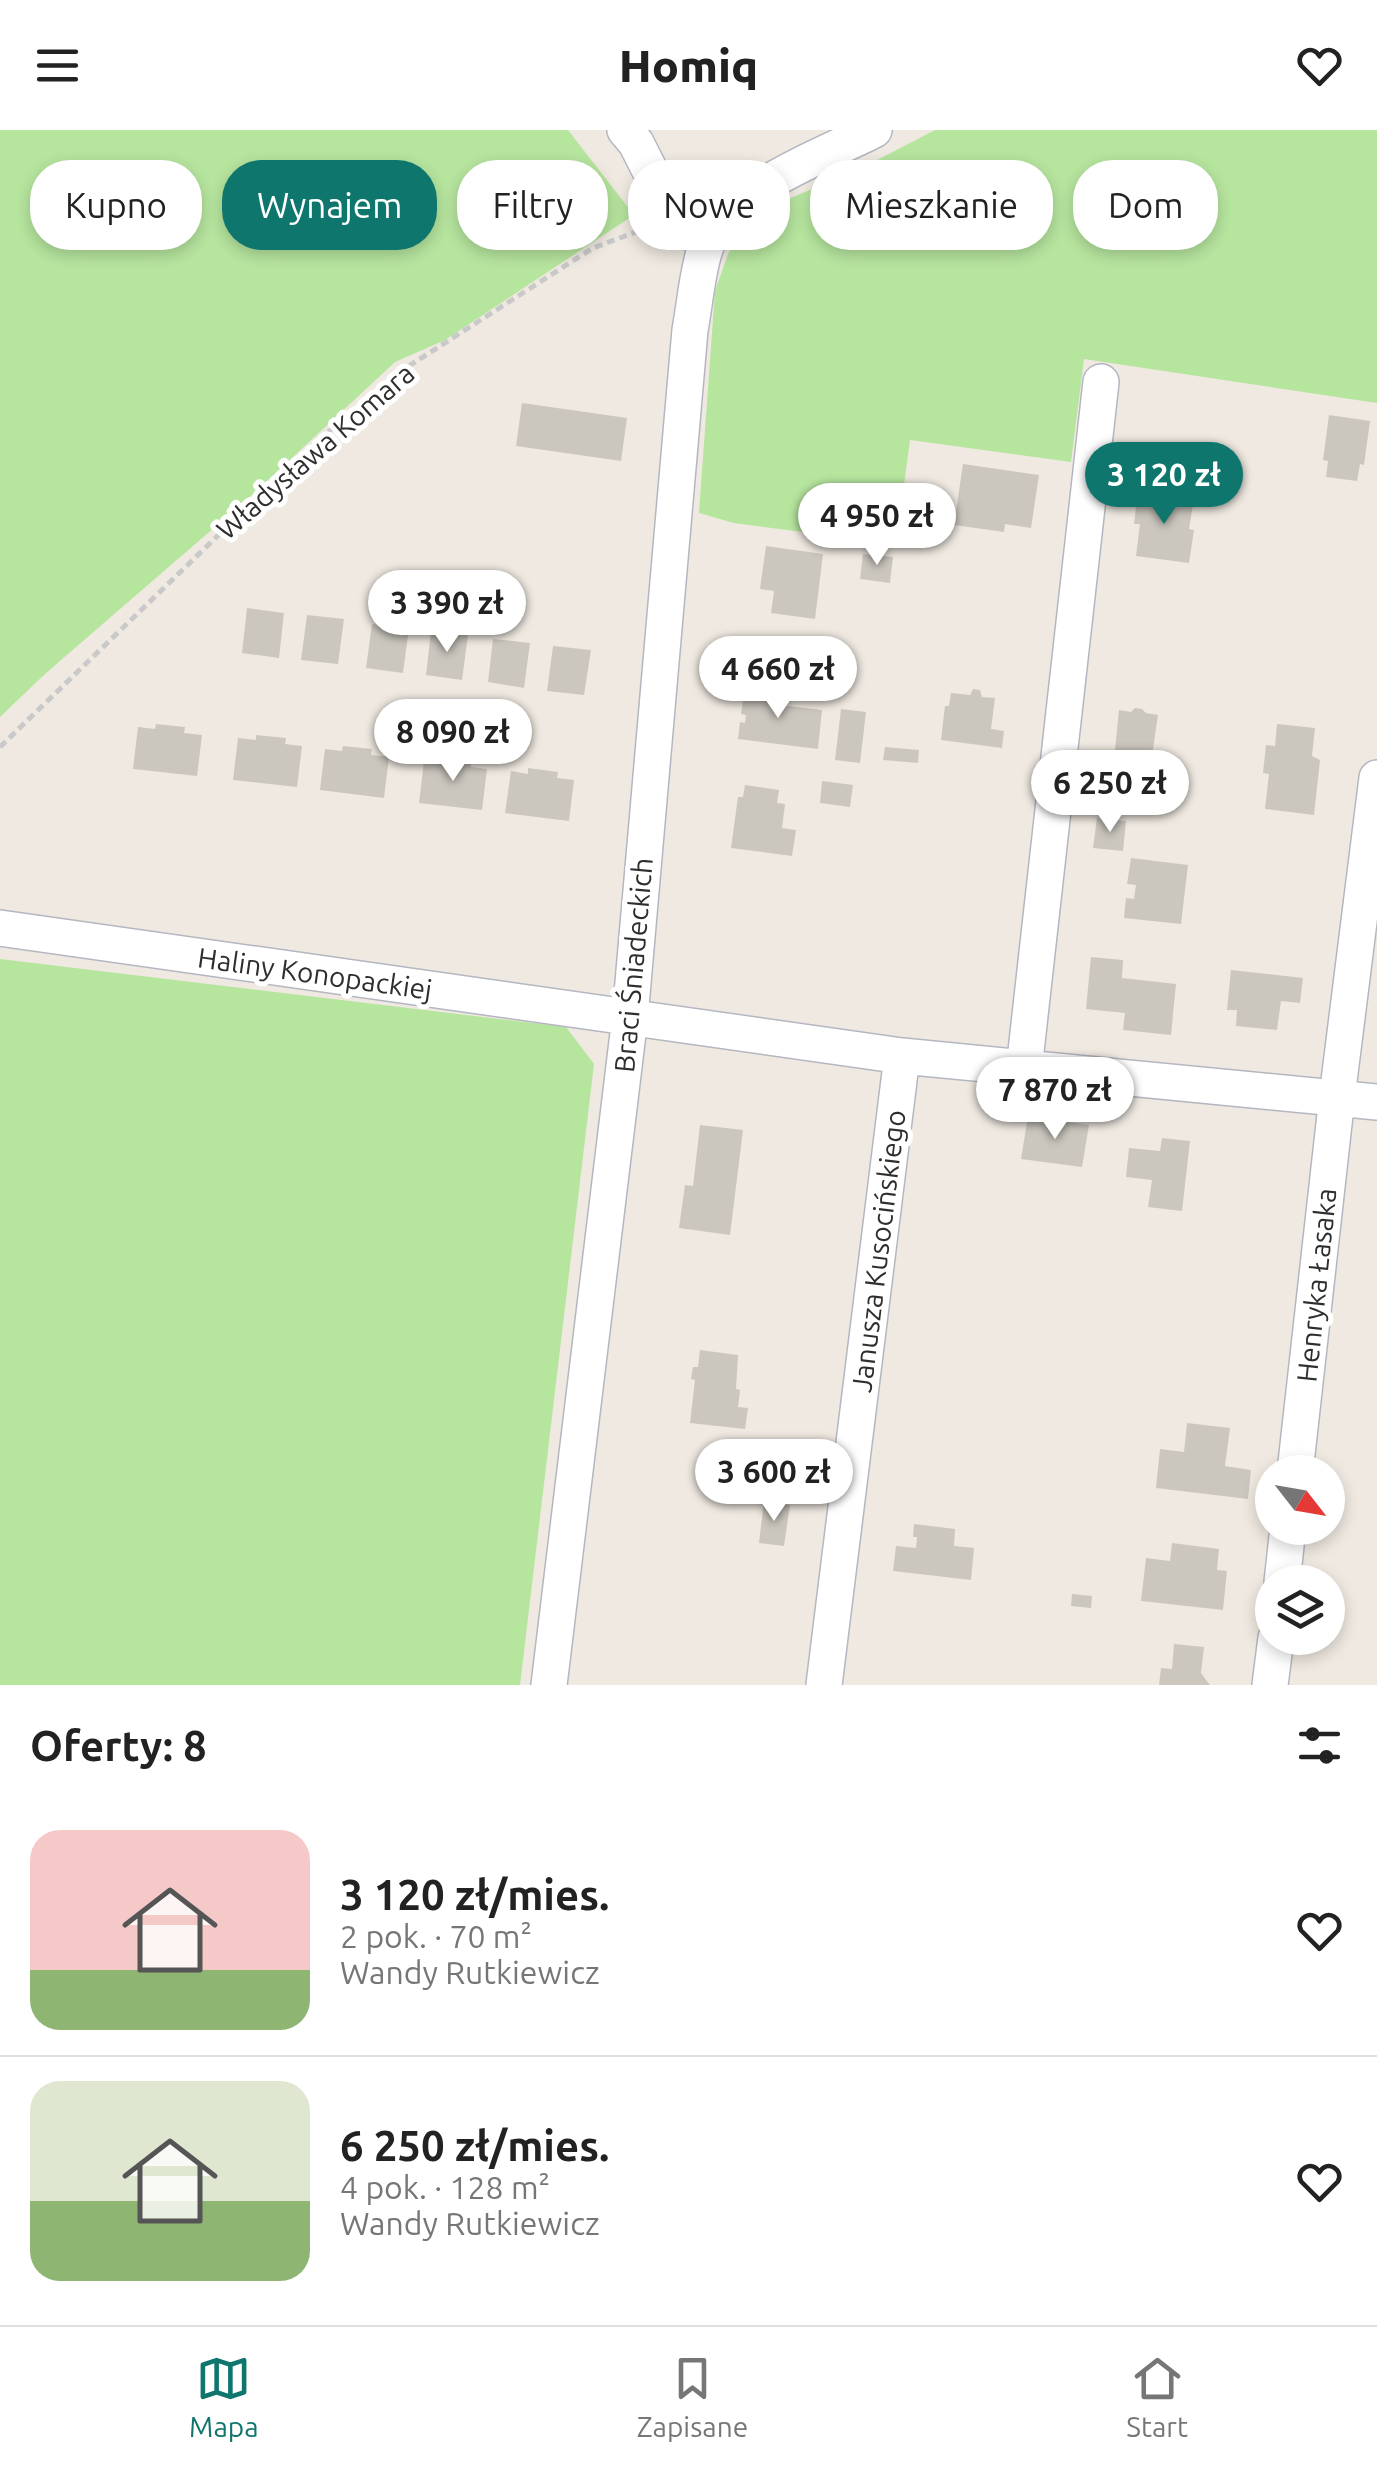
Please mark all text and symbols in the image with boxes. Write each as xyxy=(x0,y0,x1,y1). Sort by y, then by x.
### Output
icon: menu xyxy=(30,38,85,93)
icon: heart xyxy=(1292,38,1347,93)
text: Homiq xyxy=(619,40,758,91)
chip: Kupno xyxy=(30,160,202,250)
chip: Wynajem xyxy=(222,160,437,250)
chip: Filtry xyxy=(457,160,608,250)
chip: Nowe xyxy=(628,160,790,250)
chip: Mieszkanie xyxy=(810,160,1053,250)
chip: Dom xyxy=(1073,160,1218,250)
street label: Władysława Komara xyxy=(210,357,420,545)
pin: 3 120 zł xyxy=(1061,442,1267,527)
text: 3 120 zł xyxy=(1107,456,1221,492)
pin: 4 950 zł xyxy=(774,483,980,568)
text: 4 950 zł xyxy=(820,497,934,533)
pin: 3 390 zł xyxy=(344,570,550,655)
text: 3 390 zł xyxy=(390,584,504,620)
pin: 4 660 zł xyxy=(675,636,881,721)
text: 4 660 zł xyxy=(721,650,835,686)
pin: 8 090 zł xyxy=(350,699,556,784)
text: 8 090 zł xyxy=(396,713,510,749)
pin: 6 250 zł xyxy=(1007,750,1213,835)
text: 6 250 zł xyxy=(1053,764,1167,800)
street label: Braci Śniadeckich xyxy=(607,856,658,1074)
street label: Haliny Konopackiej xyxy=(196,941,434,1005)
pin: 7 870 zł xyxy=(952,1057,1158,1142)
text: 7 870 zł xyxy=(998,1071,1112,1107)
street label: Janusza Kusocińskiego xyxy=(845,1108,911,1394)
street label: Henryka Łasaka xyxy=(1290,1187,1342,1383)
pin: 3 600 zł xyxy=(671,1439,877,1524)
text: 3 600 zł xyxy=(717,1453,831,1489)
north arrow xyxy=(1255,1455,1345,1545)
map controls xyxy=(1255,1455,1345,1655)
button: layers xyxy=(1255,1565,1345,1655)
icon: filters xyxy=(1292,1718,1347,1773)
text: Oferty: 8 xyxy=(30,1722,207,1769)
icon: home xyxy=(110,1870,230,1990)
text: 3 120 zł/mies. xyxy=(340,1871,609,1918)
icon: heart xyxy=(1292,1903,1347,1958)
text: 2 pok. · 70 m² xyxy=(340,1918,532,1954)
text: Wandy Rutkiewicz xyxy=(340,1954,600,1990)
icon: home xyxy=(110,2121,230,2241)
text: 6 250 zł/mies. xyxy=(340,2122,609,2169)
icon: heart xyxy=(1292,2154,1347,2209)
text: 4 pok. · 128 m² xyxy=(340,2169,550,2205)
text: Wandy Rutkiewicz xyxy=(340,2205,600,2241)
tab: Mapa xyxy=(189,2351,259,2442)
tab: Zapisane xyxy=(637,2351,748,2442)
tab: Start xyxy=(1126,2351,1188,2442)

